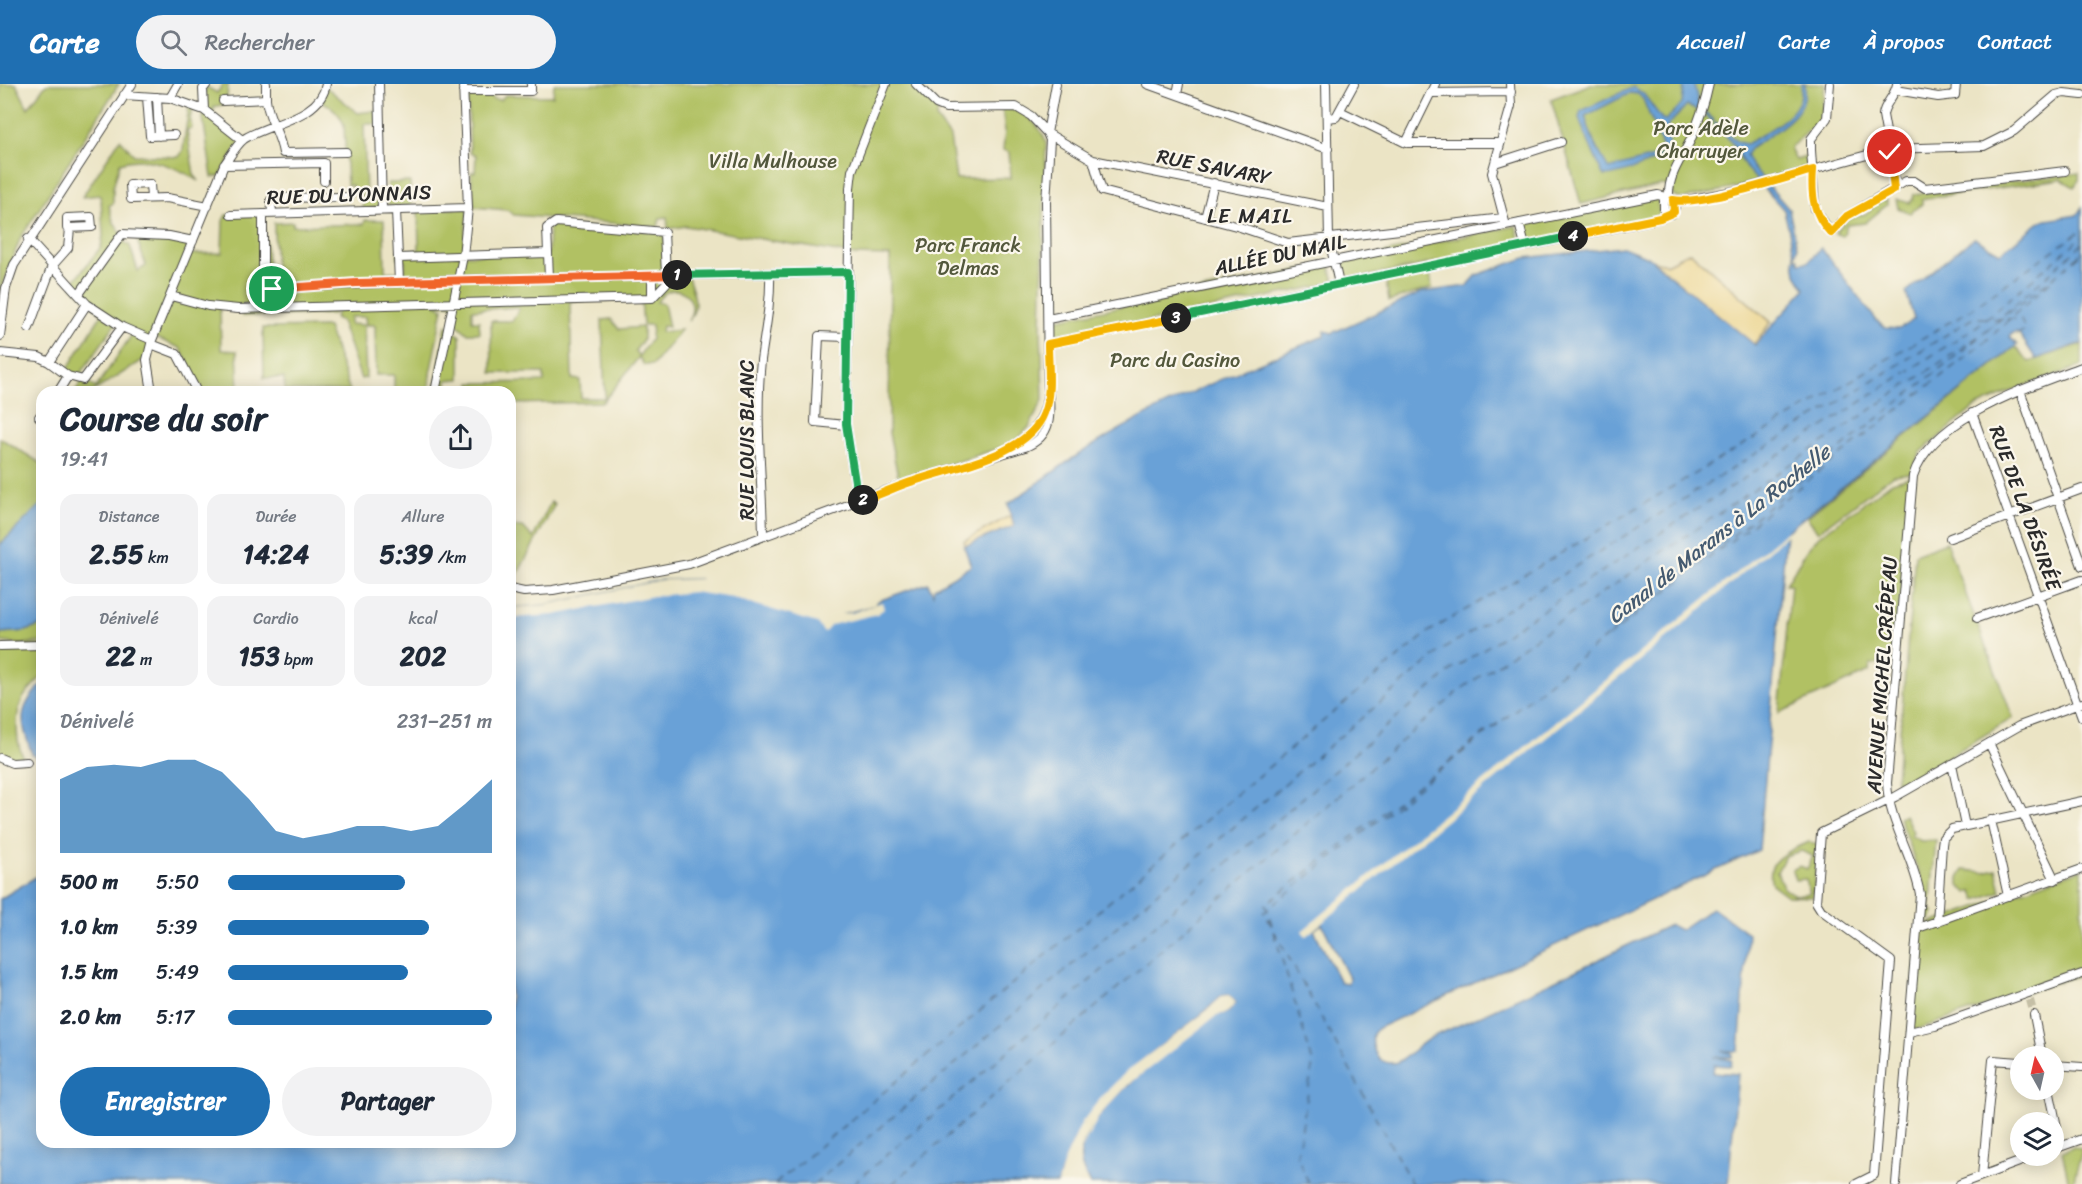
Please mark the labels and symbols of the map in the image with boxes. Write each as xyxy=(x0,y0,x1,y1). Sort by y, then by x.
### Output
park label: Parc Adèle Charruyer xyxy=(1653,111,1749,169)
pin xyxy=(1864,126,1915,177)
street label: RUE SAVARY xyxy=(1154,139,1275,195)
park label: Villa Mulhouse xyxy=(709,144,837,179)
street label: RUE DU LYONNAIS xyxy=(266,175,432,215)
district label: LE MAIL xyxy=(1207,197,1293,235)
pin: 4 xyxy=(1558,221,1588,251)
street label: ALLÉE DU MAIL xyxy=(1210,224,1350,286)
park label: Parc Franck Delmas xyxy=(915,228,1021,286)
pin: 1 xyxy=(662,260,692,290)
pin xyxy=(246,263,297,314)
pin: 3 xyxy=(1161,303,1191,333)
park label: Parc du Casino xyxy=(1110,343,1240,378)
street label: RUE LOUIS BLANC xyxy=(730,359,765,520)
street label: RUE DE LA DÉSIRÉE xyxy=(1979,421,2072,597)
water label: Canal de Marans à La Rochelle xyxy=(1599,433,1841,634)
pin: 2 xyxy=(848,485,878,515)
street label: AVENUE MICHEL CRÉPEAU xyxy=(1856,555,1908,796)
north arrow xyxy=(2010,1046,2064,1100)

